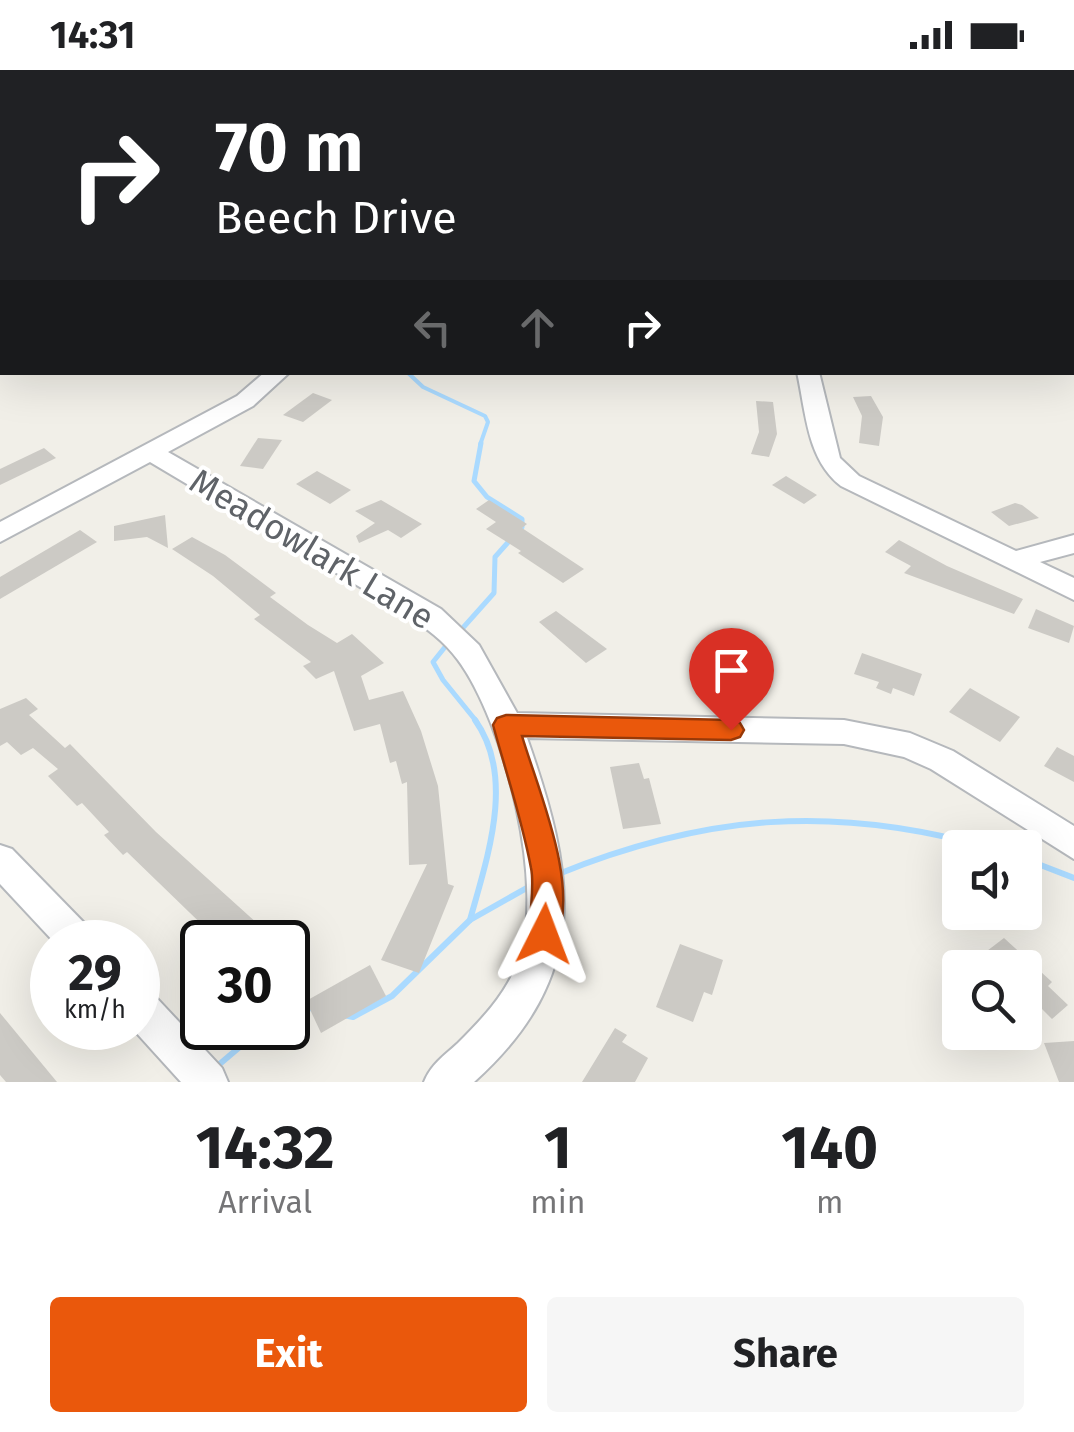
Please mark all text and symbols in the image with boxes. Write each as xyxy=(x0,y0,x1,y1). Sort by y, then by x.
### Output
text: 14:31 xyxy=(50,12,135,58)
text: 70 m xyxy=(215,106,364,190)
icon: right xyxy=(50,110,180,240)
text: Beech Drive xyxy=(215,191,457,245)
icon: left xyxy=(405,300,460,355)
icon: ahead xyxy=(510,300,565,355)
icon: right xyxy=(615,300,670,355)
street label: Meadowlark Lane xyxy=(182,460,442,638)
pin xyxy=(689,628,774,731)
icon: arrive xyxy=(704,643,759,698)
map controls xyxy=(942,830,1042,1050)
button: sound xyxy=(942,830,1042,930)
position arrow xyxy=(492,882,596,986)
speed limit sign: 30 xyxy=(180,920,310,1050)
text: 29 xyxy=(68,943,122,1003)
button: search xyxy=(942,950,1042,1050)
text: km/h xyxy=(64,995,126,1025)
text: 14:32 xyxy=(196,1112,335,1184)
text: 1 xyxy=(544,1112,572,1184)
text: 140 xyxy=(781,1112,878,1184)
text: Arrival xyxy=(218,1183,312,1221)
text: min xyxy=(530,1183,586,1221)
text: m xyxy=(816,1183,843,1221)
button: Exit xyxy=(50,1297,527,1412)
button: Share xyxy=(547,1297,1024,1412)

